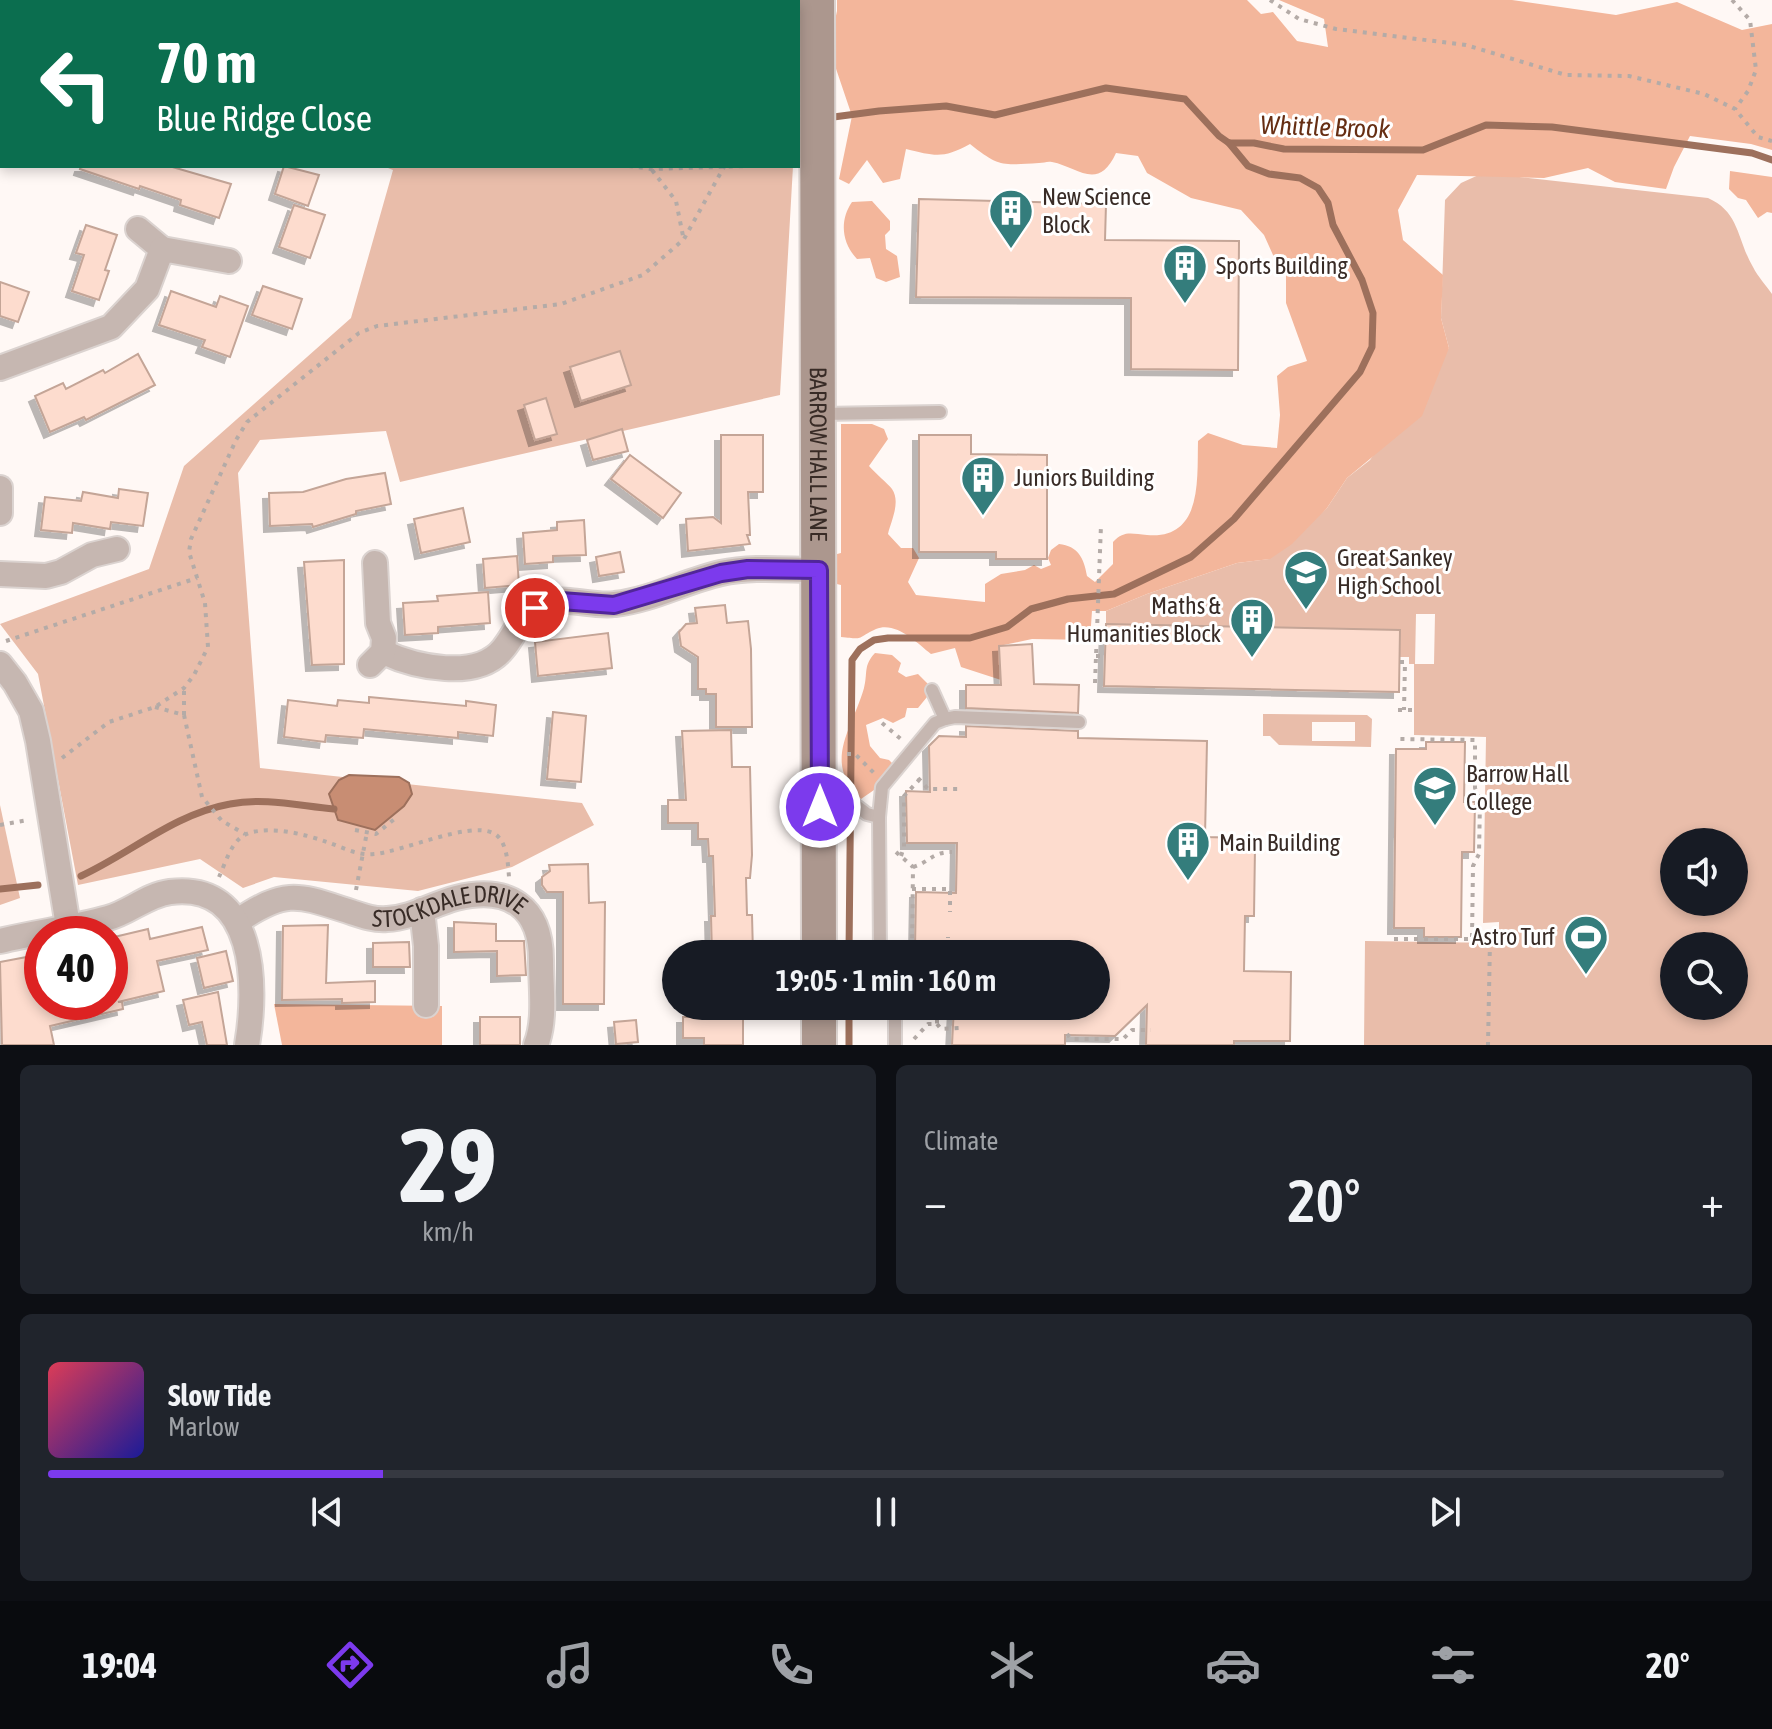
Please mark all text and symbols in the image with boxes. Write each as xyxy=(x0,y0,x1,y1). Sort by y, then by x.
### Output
text: 70 m xyxy=(156,31,257,95)
icon: left xyxy=(24,32,128,136)
text: Blue Ridge Close xyxy=(156,97,372,139)
water label: Whittle Brook xyxy=(1260,110,1391,144)
place label: New Science Block xyxy=(1042,183,1151,238)
building icon: New Science Block xyxy=(987,187,1035,250)
building icon: Sports Building xyxy=(1161,242,1209,305)
place label: Sports Building xyxy=(1216,252,1348,279)
street label: BARROW HALL LANE xyxy=(805,367,832,541)
building icon: Juniors Building xyxy=(959,454,1007,517)
place label: Juniors Building xyxy=(1014,464,1155,491)
place label: Great Sankey High School xyxy=(1337,544,1453,599)
school or university icon: Great Sankey High School xyxy=(1282,548,1330,611)
pin xyxy=(501,574,569,642)
icon: arrive xyxy=(513,586,557,630)
place label: Maths & Humanities Block xyxy=(1067,592,1222,647)
building icon: Maths & Humanities Block xyxy=(1228,596,1276,659)
place label: Barrow Hall College xyxy=(1466,760,1570,815)
school or university icon: Barrow Hall College xyxy=(1411,764,1459,827)
position arrow xyxy=(778,765,862,849)
building icon: Main Building xyxy=(1164,819,1212,882)
map controls xyxy=(1660,828,1748,1020)
button: sound xyxy=(1660,828,1748,916)
place label: Main Building xyxy=(1219,829,1341,856)
street label: STOCKDALE DRIVE xyxy=(371,880,532,932)
sports icon: Astro Turf xyxy=(1562,913,1610,976)
speed limit sign: 40 xyxy=(24,916,128,1020)
place label: Astro Turf xyxy=(1472,923,1555,950)
button: search xyxy=(1660,932,1748,1020)
text: 19:05 · 1 min · 160 m xyxy=(776,963,996,997)
text: 29 xyxy=(399,1105,497,1224)
text: Climate xyxy=(924,1126,998,1156)
text: 20° xyxy=(1288,1166,1360,1235)
text: − xyxy=(924,1176,947,1226)
text: + xyxy=(1701,1176,1724,1226)
text: km/h xyxy=(422,1217,474,1247)
text: Slow Tide xyxy=(168,1378,271,1412)
text: Marlow xyxy=(168,1412,239,1442)
icon: previous xyxy=(305,1490,349,1534)
icon: pause xyxy=(864,1490,908,1534)
icon: next xyxy=(1423,1490,1467,1534)
icon: directions xyxy=(322,1637,378,1693)
icon: music xyxy=(542,1637,598,1693)
icon: phone xyxy=(763,1637,819,1693)
icon: climate xyxy=(984,1637,1040,1693)
icon: car xyxy=(1205,1637,1261,1693)
icon: filters xyxy=(1425,1637,1481,1693)
text: 19:04 xyxy=(82,1644,157,1686)
text: 20° xyxy=(1646,1644,1690,1686)

